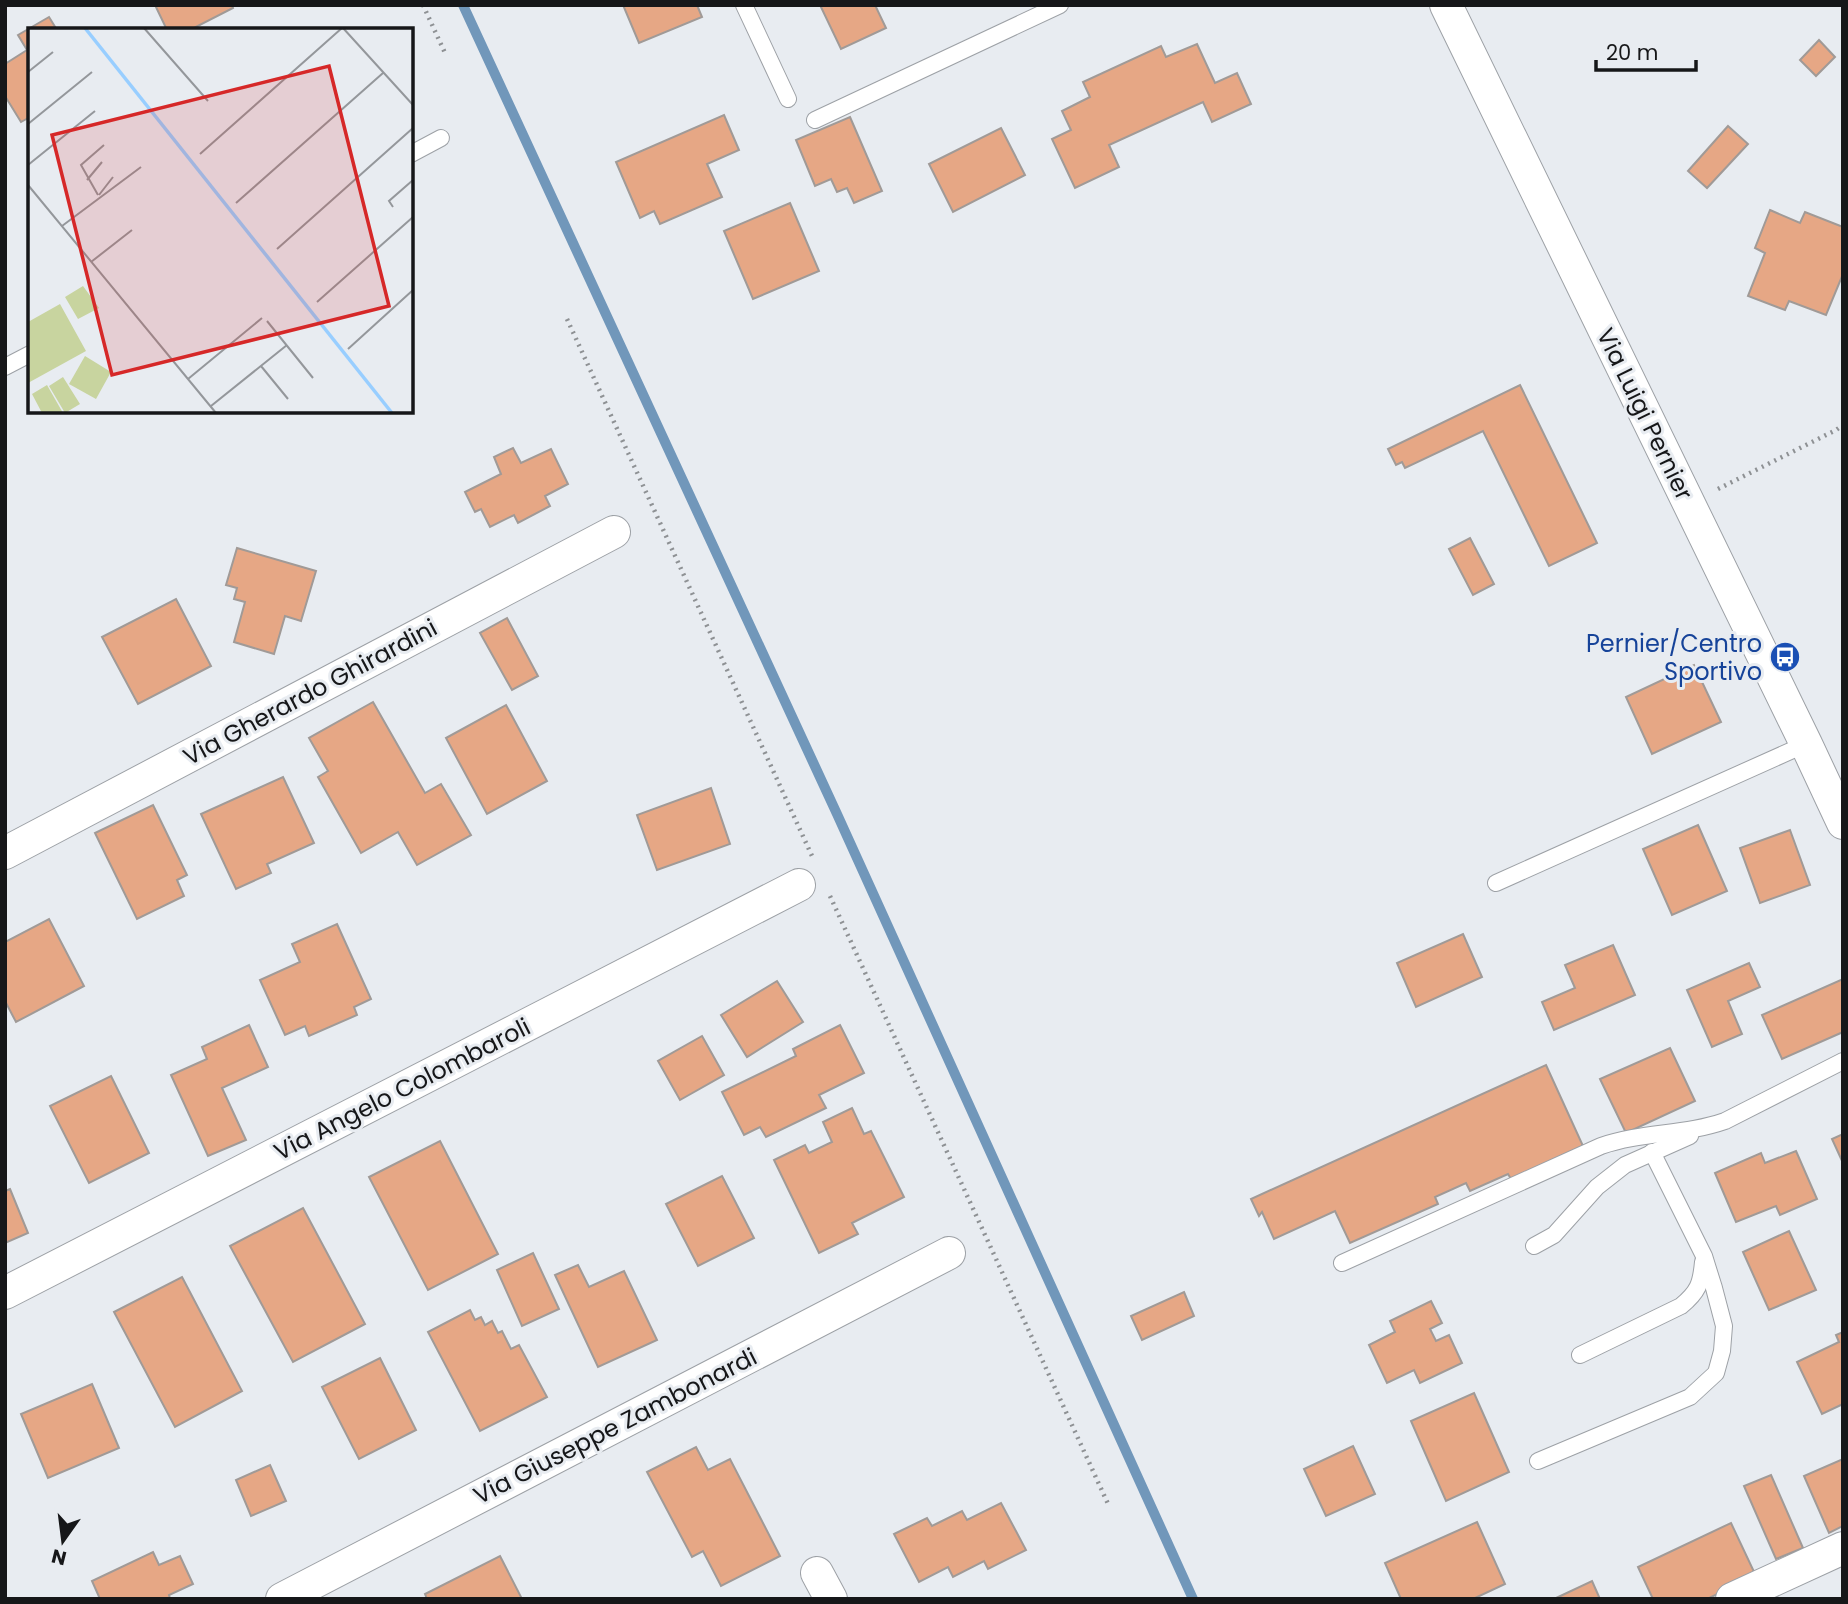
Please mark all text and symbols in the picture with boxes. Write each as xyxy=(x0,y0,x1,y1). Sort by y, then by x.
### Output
inset map xyxy=(28,28,413,413)
scale bar xyxy=(1596,28,1696,72)
text: 20 m xyxy=(1606,38,1659,67)
street label: Via Luigi Pernier xyxy=(1589,322,1701,506)
street label: Via Gherardo Ghirardini xyxy=(177,611,443,773)
place label: Pernier/Centro Sportivo xyxy=(1586,627,1762,688)
bus stop icon: Pernier/Centro Sportivo xyxy=(1768,640,1802,674)
street label: Via Angelo Colombaroli xyxy=(268,1010,536,1168)
street label: Via Giuseppe Zambonardi xyxy=(468,1340,762,1512)
north arrow xyxy=(28,1506,98,1576)
text: N xyxy=(49,1542,69,1572)

